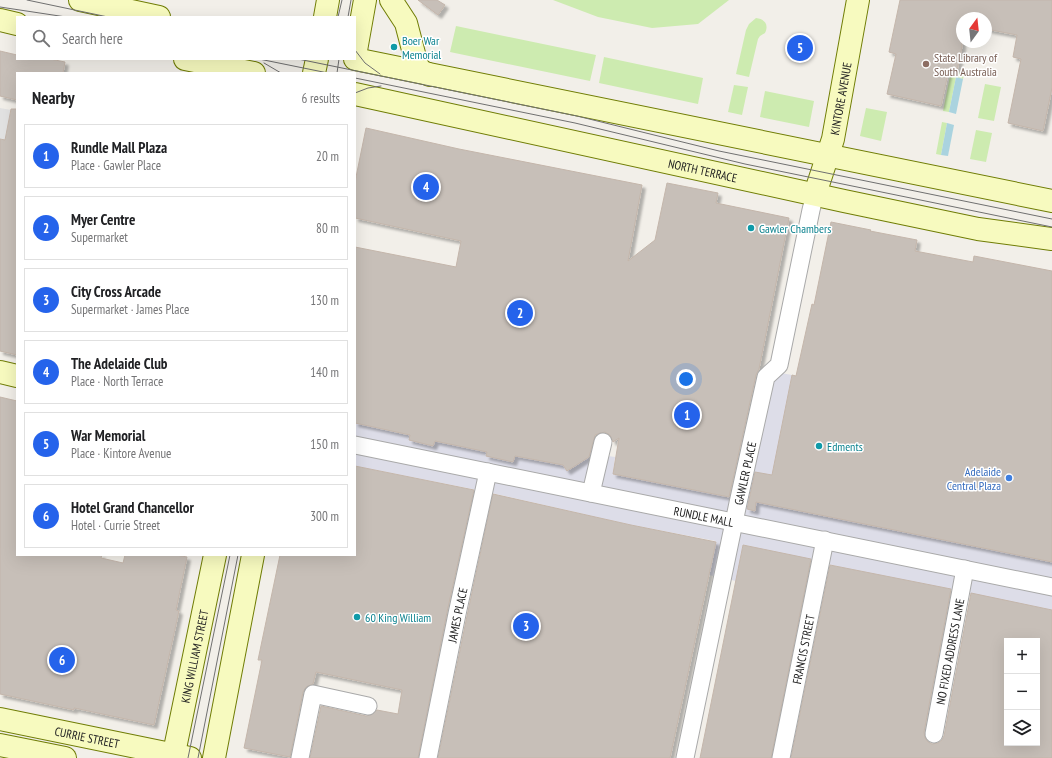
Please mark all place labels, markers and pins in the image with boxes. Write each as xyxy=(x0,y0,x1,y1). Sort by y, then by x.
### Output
place label: Boer War Memorial xyxy=(402,33,441,62)
pin: 5 xyxy=(787,33,813,63)
marker: Boer War Memorial xyxy=(389,42,399,52)
place label: State Library of South Australia xyxy=(934,50,998,79)
marker: State Library of South Australia xyxy=(921,59,931,69)
pin: 4 xyxy=(413,172,439,202)
place label: Gawler Chambers xyxy=(759,221,831,236)
marker: Gawler Chambers xyxy=(746,223,756,233)
pin: 2 xyxy=(507,298,533,328)
pin: 1 xyxy=(674,400,700,430)
place label: Edments xyxy=(827,439,863,454)
marker: Edments xyxy=(814,441,824,451)
place label: Adelaide Central Plaza xyxy=(947,464,1001,493)
marker: Adelaide Central Plaza xyxy=(1004,473,1014,483)
place label: 60 King William xyxy=(365,610,431,625)
pin: 3 xyxy=(513,611,539,641)
marker: 60 King William xyxy=(352,612,362,622)
pin: 6 xyxy=(49,645,75,675)

